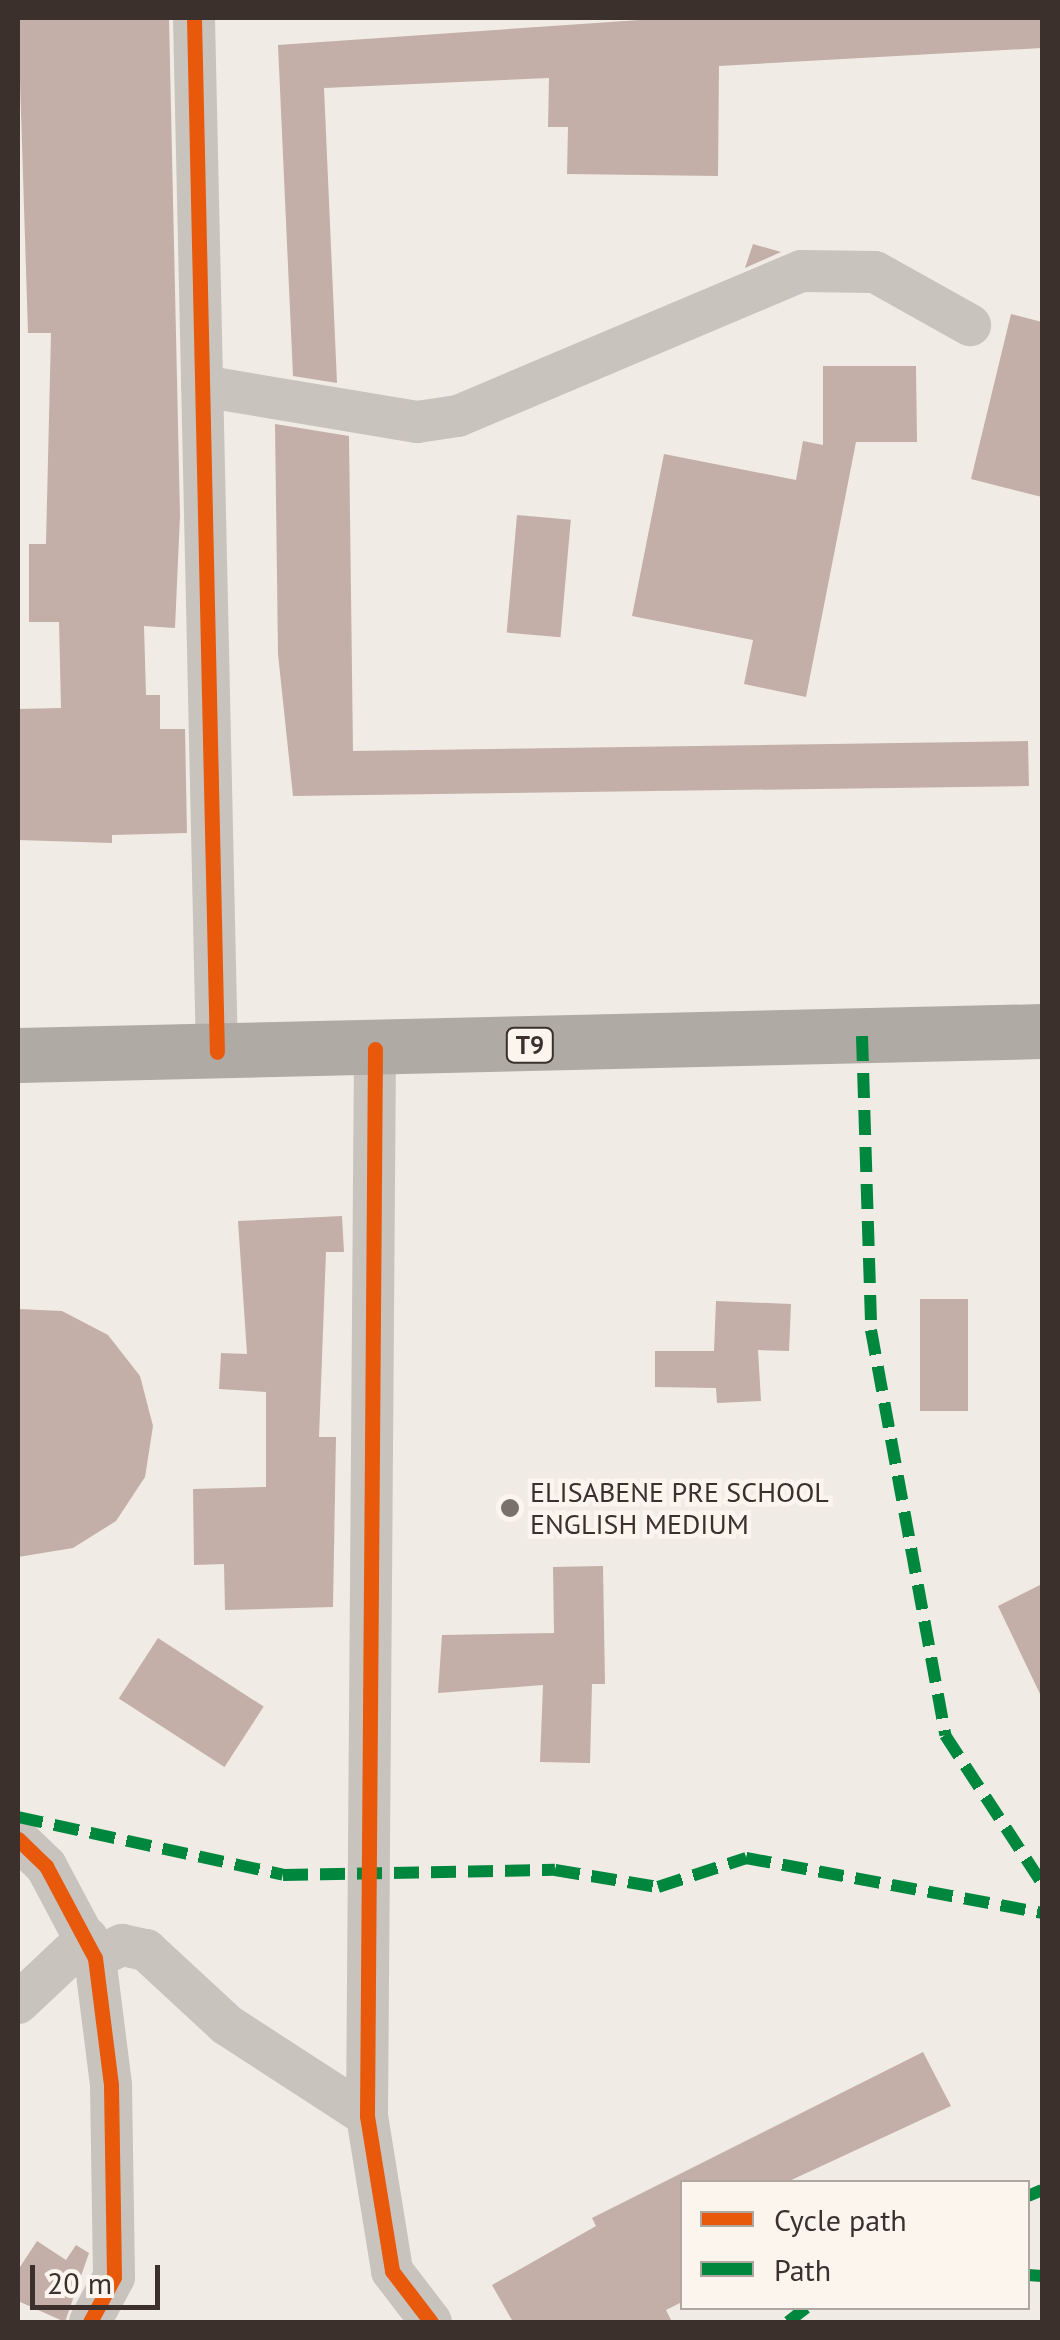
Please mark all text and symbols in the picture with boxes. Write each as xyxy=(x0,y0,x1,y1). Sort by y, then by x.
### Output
road number: T9 xyxy=(505,1025,555,1065)
place label: ELISABENE PRE SCHOOL ENGLISH MEDIUM xyxy=(530,1475,829,1541)
marker: ELISABENE PRE SCHOOL ENGLISH MEDIUM xyxy=(499,1497,521,1519)
legend xyxy=(680,2180,1030,2310)
text: Cycle path xyxy=(774,2200,907,2239)
scale bar xyxy=(35,2245,165,2307)
text: Path xyxy=(774,2250,831,2289)
text: 20 m xyxy=(47,2263,112,2302)

